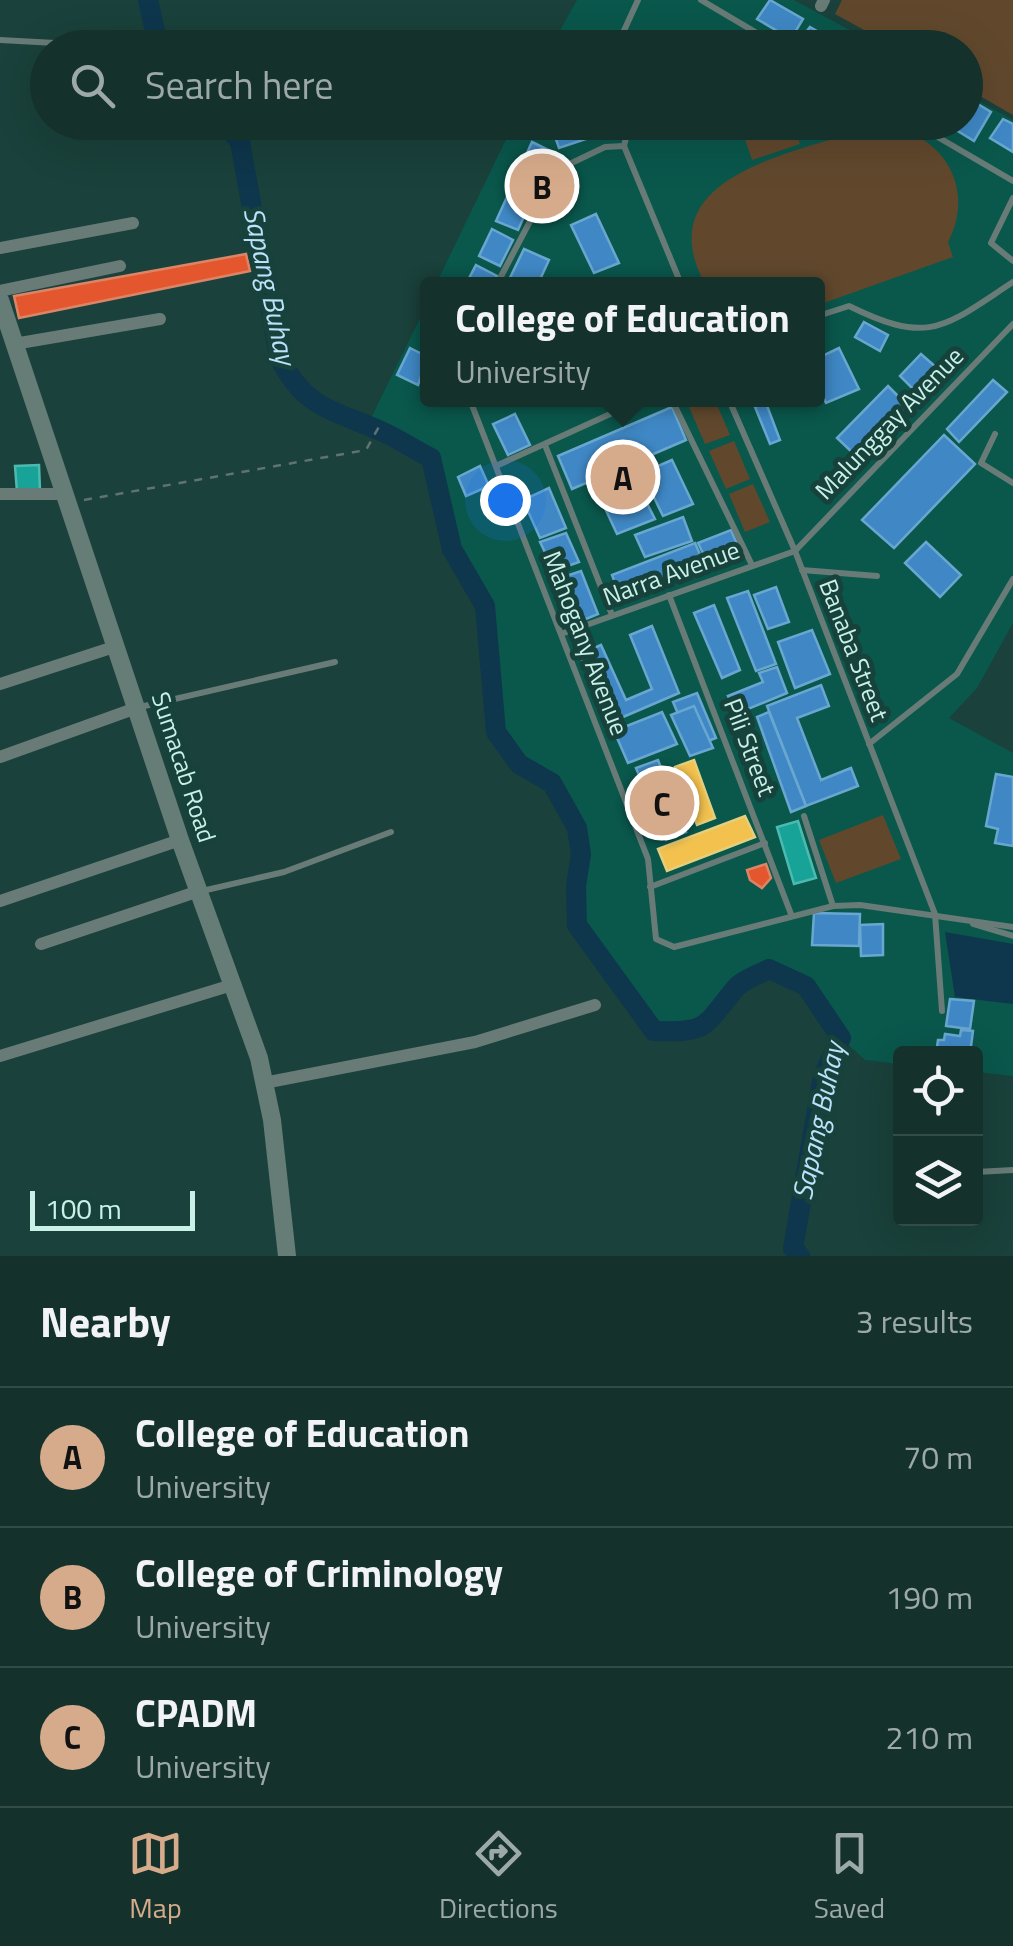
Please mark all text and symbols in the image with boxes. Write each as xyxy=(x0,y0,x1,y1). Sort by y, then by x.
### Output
search box xyxy=(30,30,983,140)
text: Search here xyxy=(145,56,333,114)
icon: search xyxy=(65,58,120,113)
pin: B xyxy=(510,148,574,224)
water label: Sapang Buhay xyxy=(233,203,309,372)
popup xyxy=(420,277,825,407)
text: College of Education xyxy=(455,289,790,347)
street label: Malunggay Avenue xyxy=(806,338,972,508)
text: University xyxy=(455,347,591,395)
pin: A xyxy=(590,440,656,514)
your location xyxy=(480,475,531,526)
street label: Narra Avenue xyxy=(597,531,745,615)
street label: Mahogany Avenue xyxy=(533,545,639,741)
street label: Banaba Street xyxy=(809,573,899,727)
street label: Sumacab Road xyxy=(142,687,226,847)
street label: Pili Street xyxy=(714,693,786,801)
pin: C xyxy=(630,766,694,840)
water label: Sapang Buhay xyxy=(780,1035,856,1204)
map controls xyxy=(893,1046,983,1226)
button: locate xyxy=(893,1046,983,1136)
button: layers xyxy=(893,1136,983,1226)
scale bar xyxy=(30,1186,195,1230)
text: 100 m xyxy=(45,1187,122,1230)
text: Nearby xyxy=(40,1289,171,1353)
text: 3 results xyxy=(856,1297,973,1345)
text: College of Education xyxy=(135,1404,470,1462)
text: A xyxy=(63,1433,82,1481)
text: 70 m xyxy=(903,1433,973,1481)
text: University xyxy=(135,1462,271,1510)
text: College of Criminology xyxy=(135,1544,503,1602)
text: B xyxy=(63,1573,82,1621)
text: 190 m xyxy=(885,1573,973,1621)
text: University xyxy=(135,1602,271,1650)
text: CPADM xyxy=(135,1684,257,1742)
text: C xyxy=(64,1713,81,1761)
text: 210 m xyxy=(885,1713,973,1761)
text: University xyxy=(135,1742,271,1790)
tab: Map xyxy=(128,1826,183,1929)
tab: Directions xyxy=(439,1826,558,1929)
tab: Saved xyxy=(814,1826,885,1929)

